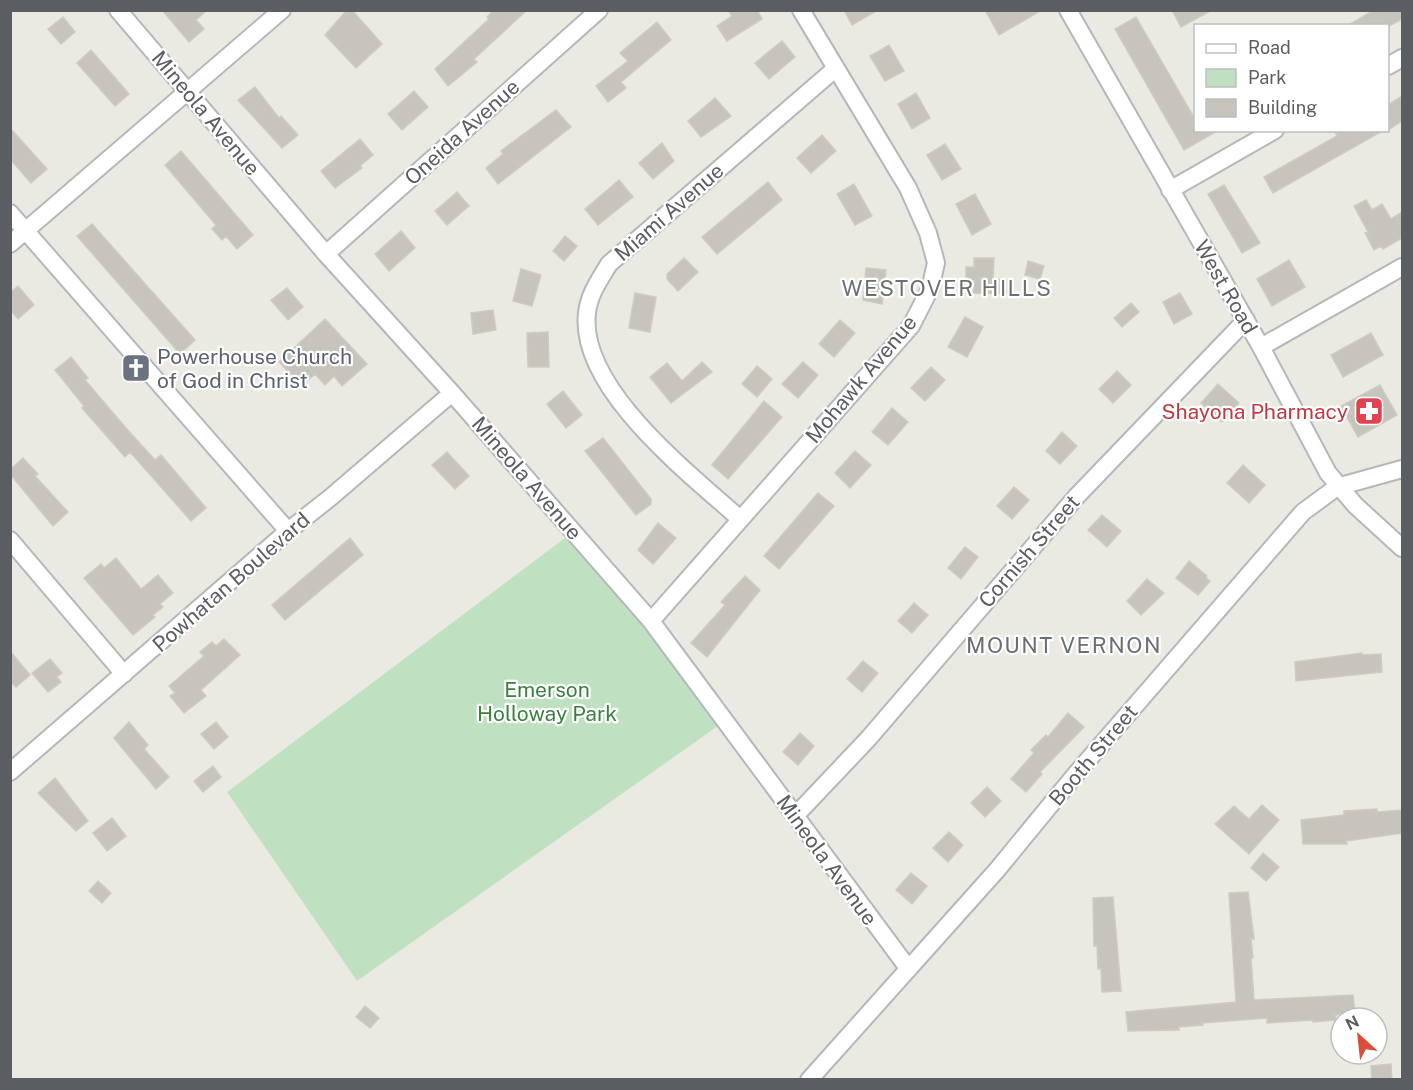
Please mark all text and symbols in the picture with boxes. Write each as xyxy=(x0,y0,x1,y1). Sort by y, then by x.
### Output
legend xyxy=(1194,24,1389,132)
text: Road xyxy=(1248,37,1291,58)
street label: Mineola Avenue xyxy=(147,46,265,180)
text: Park xyxy=(1248,67,1286,88)
street label: Oneida Avenue xyxy=(399,74,525,190)
text: Building xyxy=(1248,97,1317,118)
street label: Miami Avenue xyxy=(609,158,729,266)
street label: West Road xyxy=(1189,236,1263,338)
district label: WESTOVER HILLS xyxy=(841,275,1053,301)
street label: Mohawk Avenue xyxy=(800,310,922,448)
place label: Powerhouse Church of God in Christ xyxy=(157,344,352,393)
church icon: Powerhouse Church of God in Christ xyxy=(120,352,152,384)
pharmacy icon: Shayona Pharmacy xyxy=(1353,395,1385,427)
place label: Shayona Pharmacy xyxy=(1161,399,1348,424)
street label: Mineola Avenue xyxy=(467,411,587,545)
street label: Cornish Street xyxy=(973,490,1085,612)
street label: Powhatan Boulevard xyxy=(147,507,315,657)
district label: MOUNT VERNON xyxy=(966,632,1162,658)
park label: Emerson Holloway Park xyxy=(477,677,617,726)
street label: Booth Street xyxy=(1044,699,1142,811)
street label: Mineola Avenue xyxy=(771,790,883,930)
north arrow xyxy=(1329,1006,1389,1066)
text: N xyxy=(1343,1012,1362,1034)

